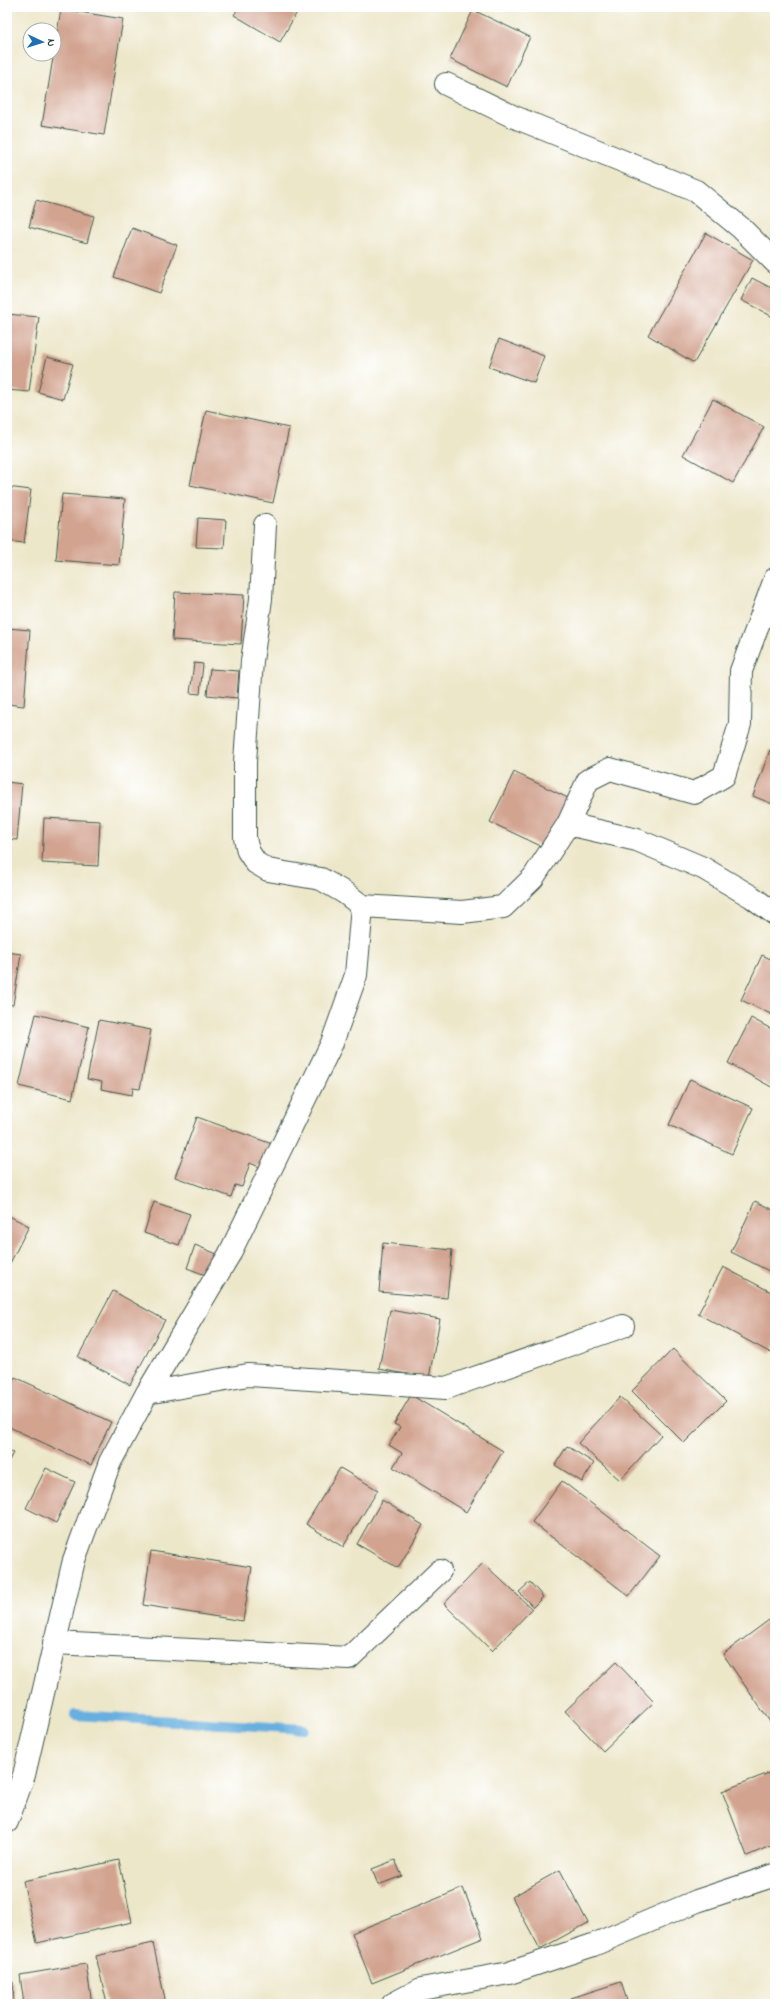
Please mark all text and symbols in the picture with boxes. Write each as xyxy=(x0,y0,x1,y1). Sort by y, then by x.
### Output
north arrow xyxy=(22,22,62,62)
text: N xyxy=(43,38,59,47)

